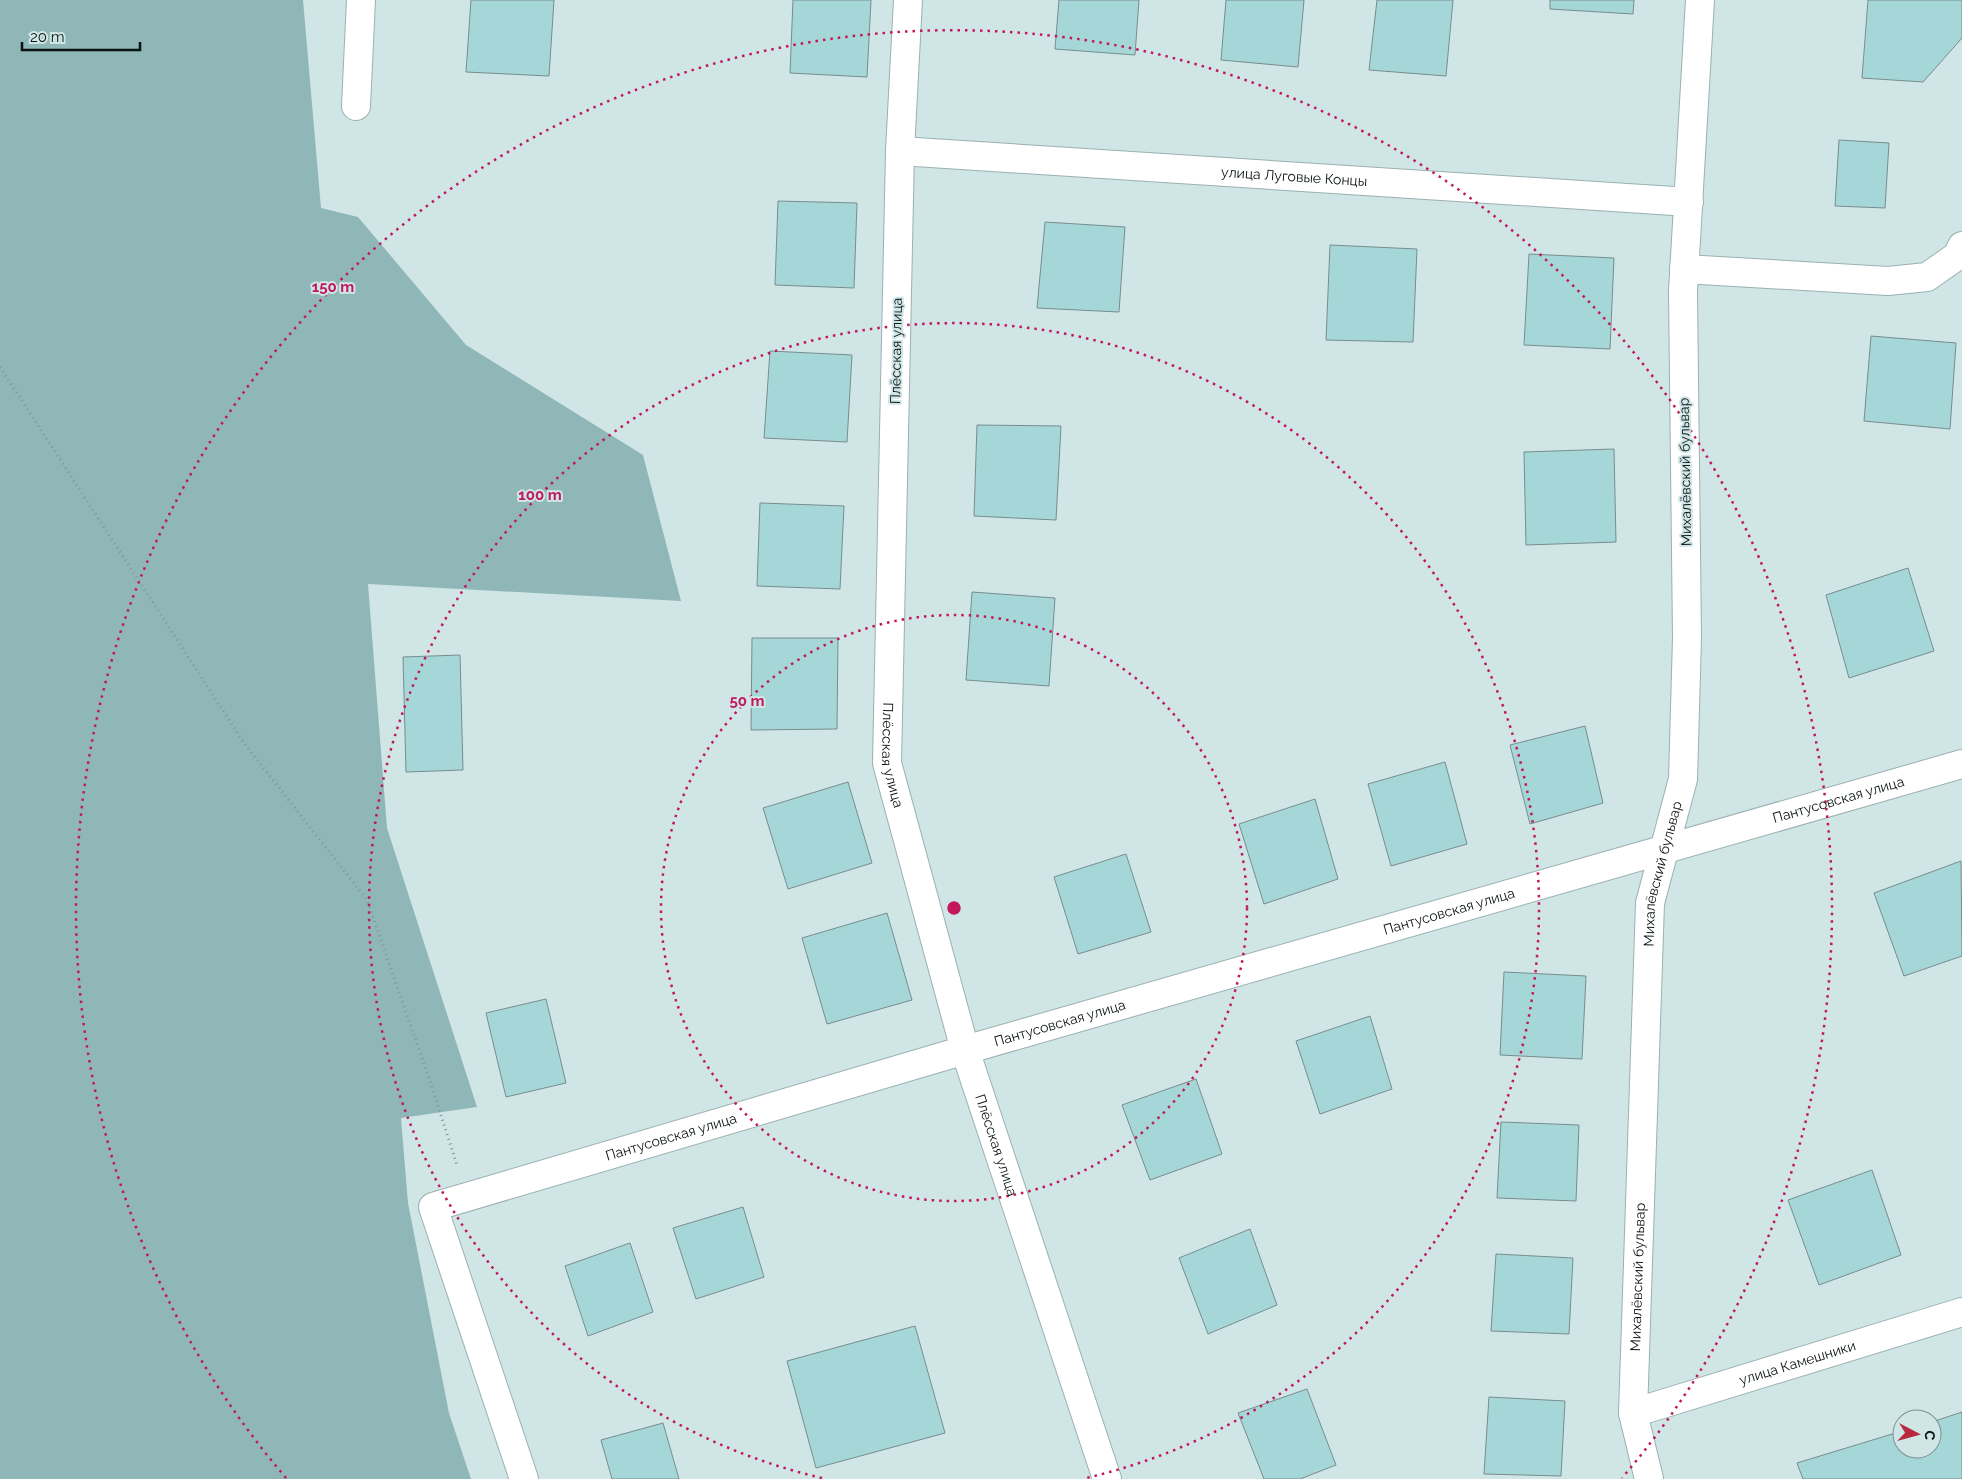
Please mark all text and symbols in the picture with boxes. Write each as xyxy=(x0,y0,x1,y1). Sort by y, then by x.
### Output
scale bar xyxy=(22,20,140,52)
text: 20 m xyxy=(30,28,65,46)
street label: улица Луговые Концы xyxy=(1221,164,1368,189)
text: 150 m xyxy=(312,278,354,296)
street label: Плёсская улица xyxy=(887,298,905,404)
street label: Михалёвский бульвар xyxy=(1676,397,1694,546)
text: 100 m xyxy=(518,486,562,504)
text: 50 m xyxy=(729,692,765,710)
street label: Плёсская улица xyxy=(879,702,907,809)
street label: Пантусовская улица xyxy=(1771,773,1906,826)
street label: Михалёвский бульвар xyxy=(1641,799,1685,947)
street label: Пантусовская улица xyxy=(1381,885,1517,938)
centre of rings xyxy=(945,899,963,917)
street label: Пантусовская улица xyxy=(992,996,1127,1049)
street label: Плёсская улица xyxy=(972,1092,1021,1198)
street label: Пантусовская улица xyxy=(604,1110,739,1164)
street label: Михалёвский бульвар xyxy=(1627,1202,1648,1352)
street label: улица Камешники xyxy=(1737,1337,1858,1388)
north arrow xyxy=(1892,1409,1942,1459)
text: С xyxy=(1921,1430,1938,1441)

